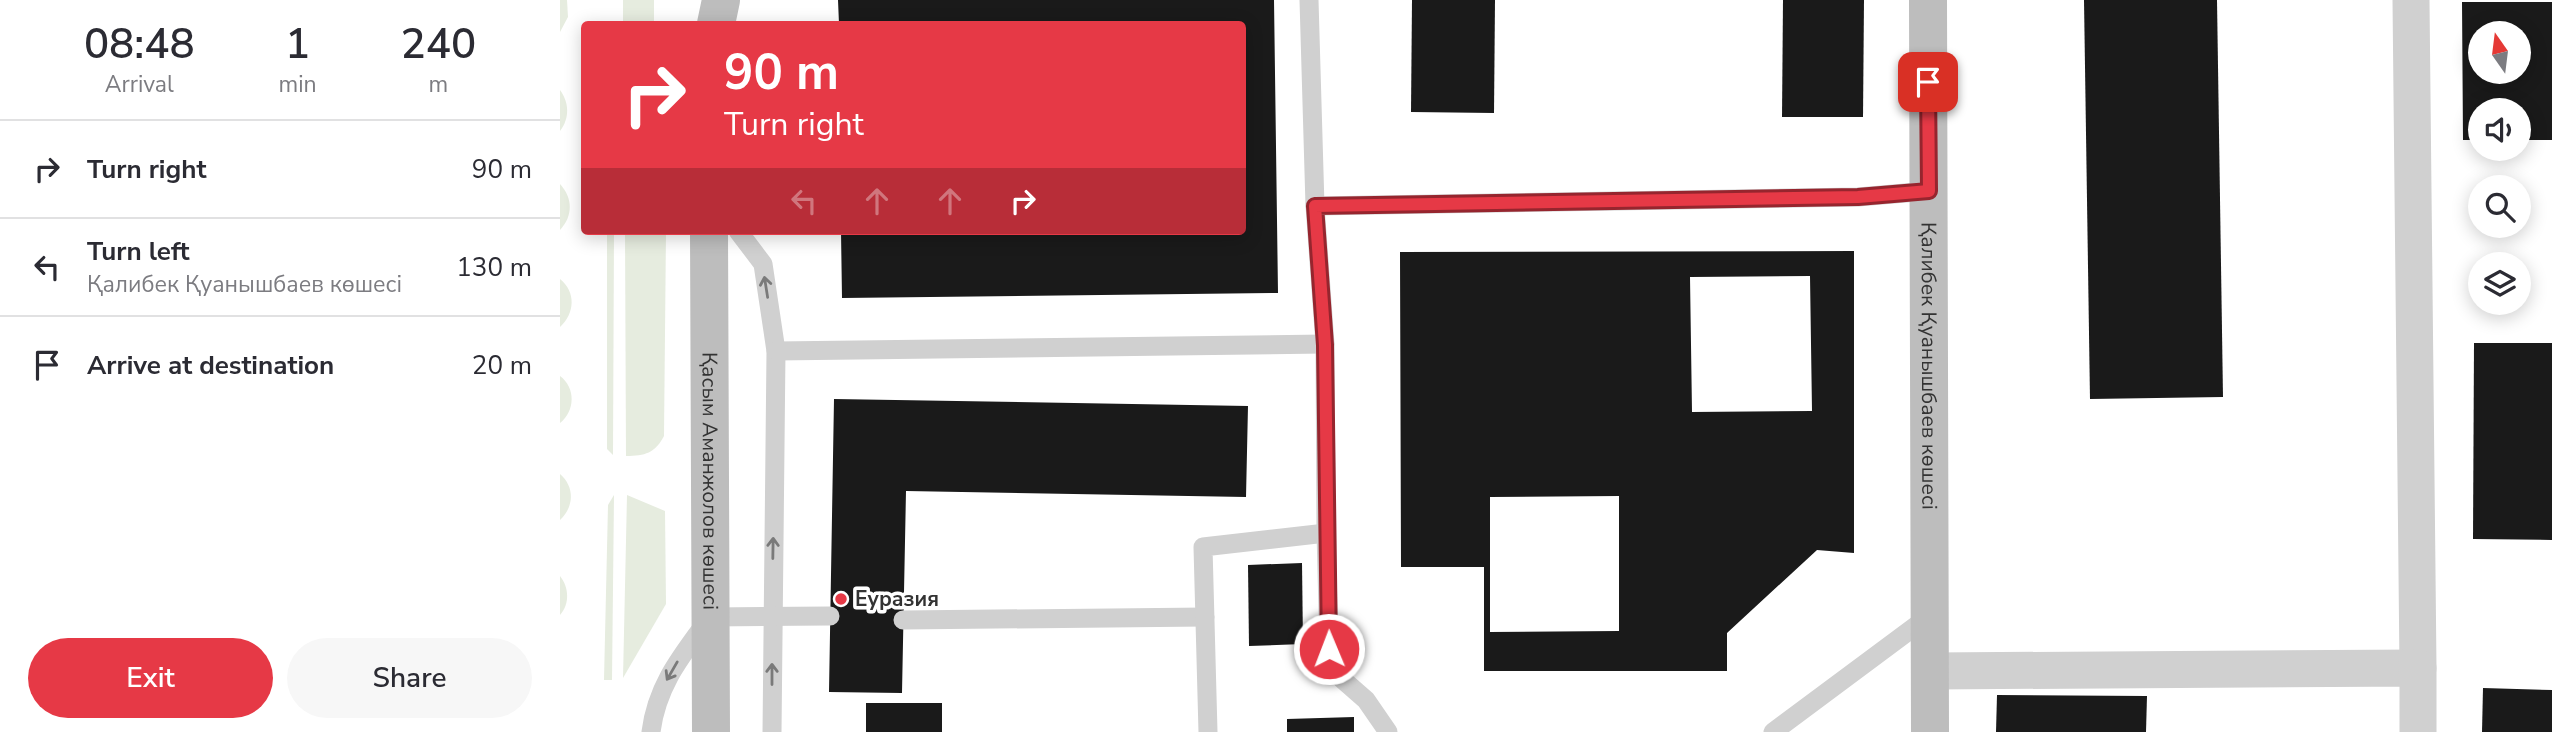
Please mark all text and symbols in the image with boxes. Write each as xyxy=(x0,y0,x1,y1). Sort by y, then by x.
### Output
text: 08:48 xyxy=(84,16,195,73)
text: 1 xyxy=(285,16,310,73)
text: 240 xyxy=(400,16,476,73)
north arrow xyxy=(2468,21,2530,84)
map controls xyxy=(2468,21,2531,315)
text: 90 m xyxy=(724,39,839,106)
icon: right xyxy=(609,49,700,140)
pin xyxy=(1898,52,1958,112)
icon: arrive xyxy=(1909,63,1947,101)
text: Arrival xyxy=(105,69,174,100)
text: min xyxy=(279,69,317,100)
text: m xyxy=(428,69,448,100)
button: sound xyxy=(2468,98,2531,161)
text: Turn right xyxy=(724,103,864,146)
icon: right xyxy=(28,150,66,188)
text: Turn right xyxy=(87,152,206,187)
text: 90 m xyxy=(472,152,532,187)
button: search xyxy=(2468,175,2531,238)
icon: left xyxy=(785,182,823,220)
icon: ahead xyxy=(858,182,896,220)
icon: ahead xyxy=(931,182,969,220)
icon: right xyxy=(1004,182,1042,220)
street label: Қалибек Қуанышбаев көшесі xyxy=(1915,222,1943,510)
text: Turn left xyxy=(87,234,190,269)
icon: left xyxy=(28,248,66,286)
text: 130 m xyxy=(456,250,532,285)
button: layers xyxy=(2468,252,2531,315)
text: Қалибек Қуанышбаев көшесі xyxy=(87,269,402,300)
one-way arrow xyxy=(759,276,772,299)
icon: arrive xyxy=(28,346,66,384)
text: Arrive at destination xyxy=(87,348,334,383)
text: 20 m xyxy=(472,348,532,383)
street label: Қасым Аманжолов көшесі xyxy=(695,352,725,610)
one-way arrow xyxy=(766,537,780,560)
place label: Еуразия xyxy=(855,585,939,613)
marker: Еуразия xyxy=(833,591,849,607)
position arrow xyxy=(1292,612,1366,686)
button: Exit xyxy=(28,638,273,718)
button: Share xyxy=(287,638,532,718)
one-way arrow xyxy=(665,660,679,680)
one-way arrow xyxy=(765,663,779,686)

